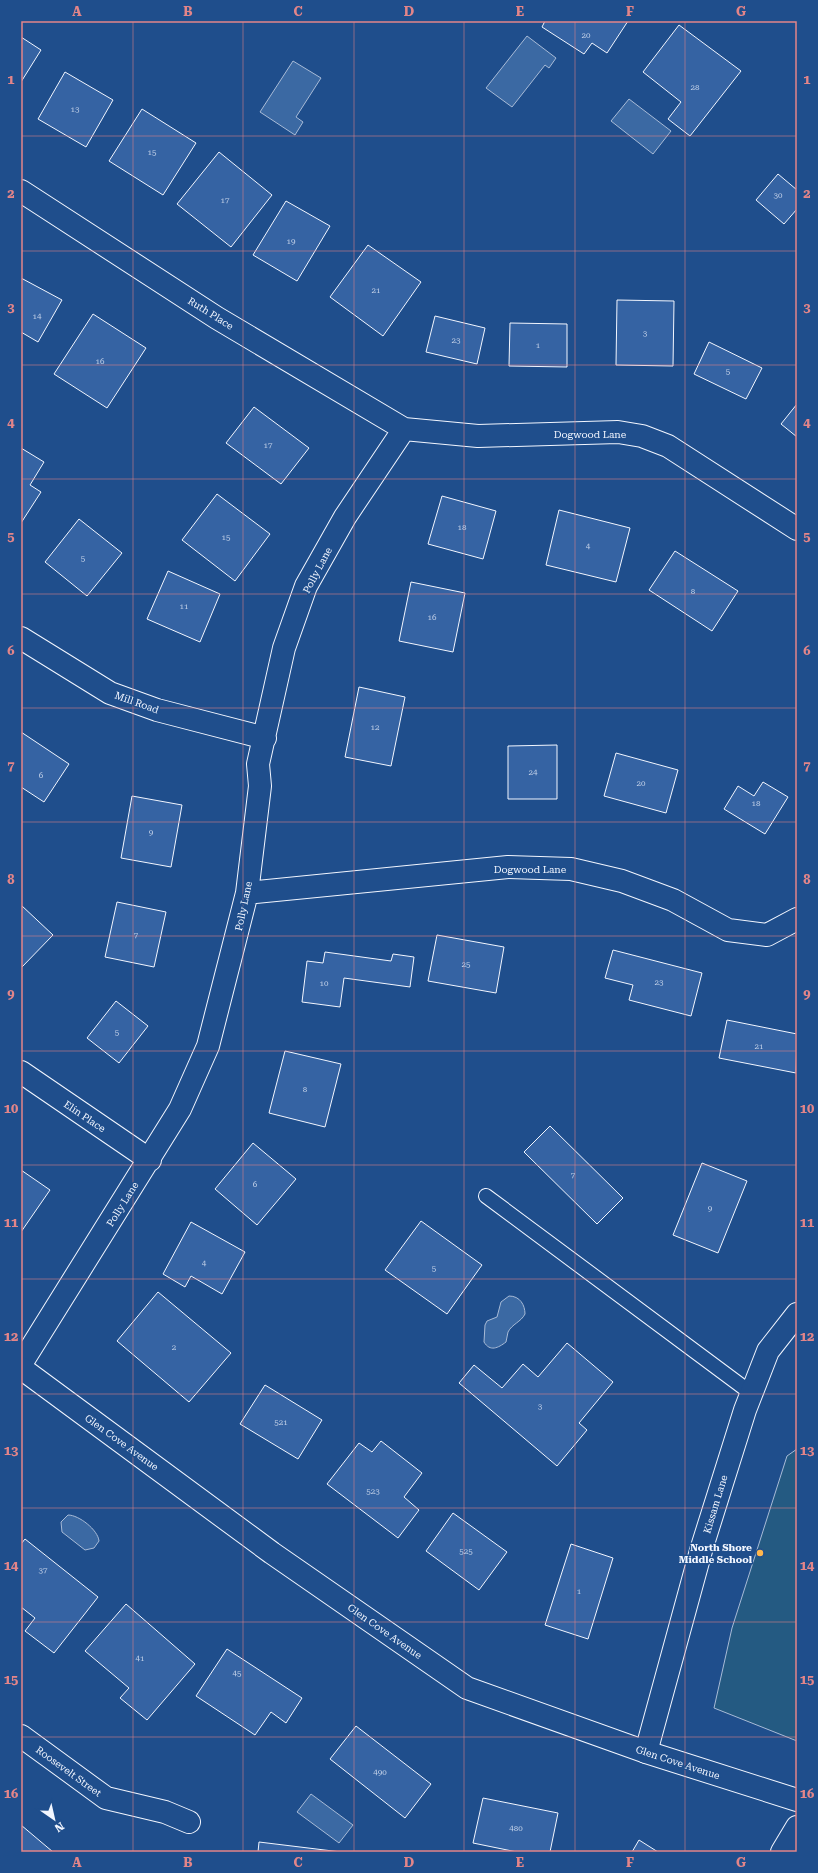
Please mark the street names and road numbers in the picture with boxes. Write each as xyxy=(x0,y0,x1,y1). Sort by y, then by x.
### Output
street label: Ruth Place xyxy=(186,295,236,332)
street label: Dogwood Lane xyxy=(554,429,627,440)
street label: Polly Lane xyxy=(301,545,334,595)
street label: Mill Road xyxy=(113,689,161,716)
street label: Dogwood Lane xyxy=(494,864,567,875)
street label: Polly Lane xyxy=(233,880,254,932)
street label: Elin Place xyxy=(62,1099,108,1135)
street label: Polly Lane xyxy=(104,1179,141,1229)
street label: Glen Cove Avenue xyxy=(83,1412,161,1473)
street label: Kissam Lane xyxy=(701,1473,730,1535)
street label: Glen Cove Avenue xyxy=(346,1602,424,1661)
street label: Roosevelt Street xyxy=(34,1744,104,1799)
street label: Glen Cove Avenue xyxy=(634,1744,722,1781)

